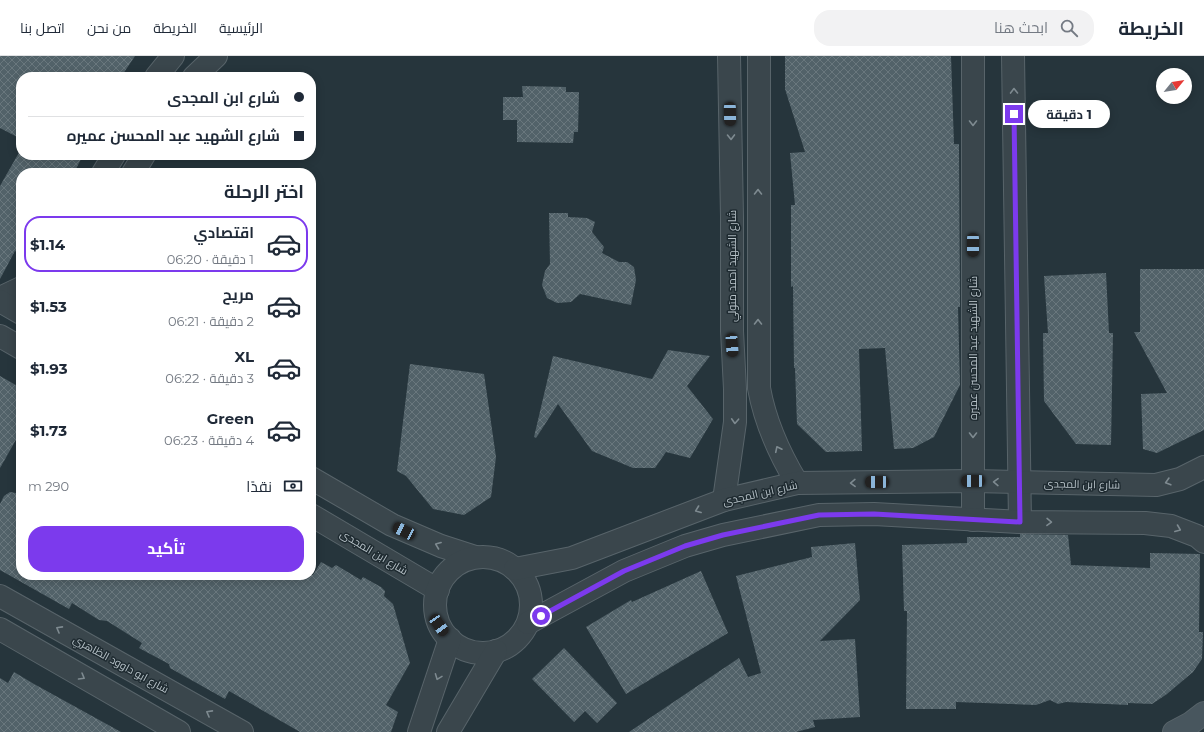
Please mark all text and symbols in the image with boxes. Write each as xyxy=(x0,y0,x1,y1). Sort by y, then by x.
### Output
search box xyxy=(814,10,1094,46)
icon: search xyxy=(1058,17,1080,39)
text: الخريطة xyxy=(1118,17,1184,40)
text: ابحث هنا xyxy=(994,18,1048,37)
text: اتصل بنا xyxy=(20,19,65,37)
text: من نحن xyxy=(87,19,131,37)
text: الخريطة xyxy=(153,19,197,37)
text: الرئيسية xyxy=(219,19,263,37)
north arrow xyxy=(1156,68,1192,104)
map controls xyxy=(1156,68,1192,104)
text: شارع ابن المجدى xyxy=(167,88,280,107)
one-way arrow xyxy=(1010,88,1018,94)
callout: 1 دقيقة xyxy=(1028,100,1110,128)
car xyxy=(724,102,736,126)
route end xyxy=(1005,105,1023,123)
text: 1 دقيقة xyxy=(1046,106,1092,122)
one-way arrow xyxy=(969,120,977,126)
text: شارع الشهيد عبد المحسن عميره xyxy=(67,126,280,145)
one-way arrow xyxy=(727,134,735,140)
text: اختر الرحلة xyxy=(224,181,304,203)
one-way arrow xyxy=(754,189,762,195)
street label: شارع الشهيد احمد متولي xyxy=(725,210,741,322)
text: اقتصادي xyxy=(194,223,254,242)
icon: car xyxy=(266,226,302,262)
car xyxy=(967,233,979,257)
text: $1.14 xyxy=(30,235,65,254)
text: 1 دقيقة · 06:20 xyxy=(167,251,254,267)
street label: شارع الشهيد عبد المحسن عميره xyxy=(966,276,981,420)
text: مريح xyxy=(222,285,254,304)
icon: car xyxy=(266,288,302,324)
text: $1.53 xyxy=(30,297,67,316)
text: 2 دقيقة · 06:21 xyxy=(168,313,254,329)
one-way arrow xyxy=(754,319,762,325)
car xyxy=(725,333,739,357)
text: XL xyxy=(235,347,254,366)
icon: car xyxy=(266,350,302,386)
text: $1.93 xyxy=(30,359,68,378)
text: 3 دقيقة · 06:22 xyxy=(165,370,254,386)
text: Green xyxy=(207,409,254,428)
icon: car xyxy=(266,412,302,448)
one-way arrow xyxy=(730,418,739,424)
text: $1.73 xyxy=(30,421,67,440)
text: 4 دقيقة · 06:23 xyxy=(164,432,254,448)
one-way arrow xyxy=(969,432,977,438)
one-way arrow xyxy=(775,446,783,453)
icon: cash xyxy=(282,475,304,497)
car xyxy=(961,475,985,487)
car xyxy=(865,476,889,488)
street label: شارع ابن المجدى xyxy=(1044,476,1120,493)
text: نقدًا xyxy=(246,477,272,496)
one-way arrow xyxy=(1165,477,1172,486)
text: 290 m xyxy=(28,478,69,494)
street label: شارع ابن المجدى xyxy=(721,478,799,509)
one-way arrow xyxy=(993,478,999,486)
one-way arrow xyxy=(850,479,856,487)
one-way arrow xyxy=(695,506,702,514)
one-way arrow xyxy=(1046,518,1052,526)
car xyxy=(391,520,417,542)
one-way arrow xyxy=(1174,524,1181,532)
button: تأكيد xyxy=(28,526,304,572)
street label: شارع ابن المجدى xyxy=(337,526,410,579)
one-way arrow xyxy=(435,542,442,550)
route start xyxy=(532,607,550,625)
car xyxy=(427,612,451,638)
one-way arrow xyxy=(55,626,63,633)
street label: شارع ابو داوود الظاهري xyxy=(70,632,171,698)
one-way arrow xyxy=(78,672,86,679)
one-way arrow xyxy=(434,673,442,680)
one-way arrow xyxy=(205,710,213,717)

